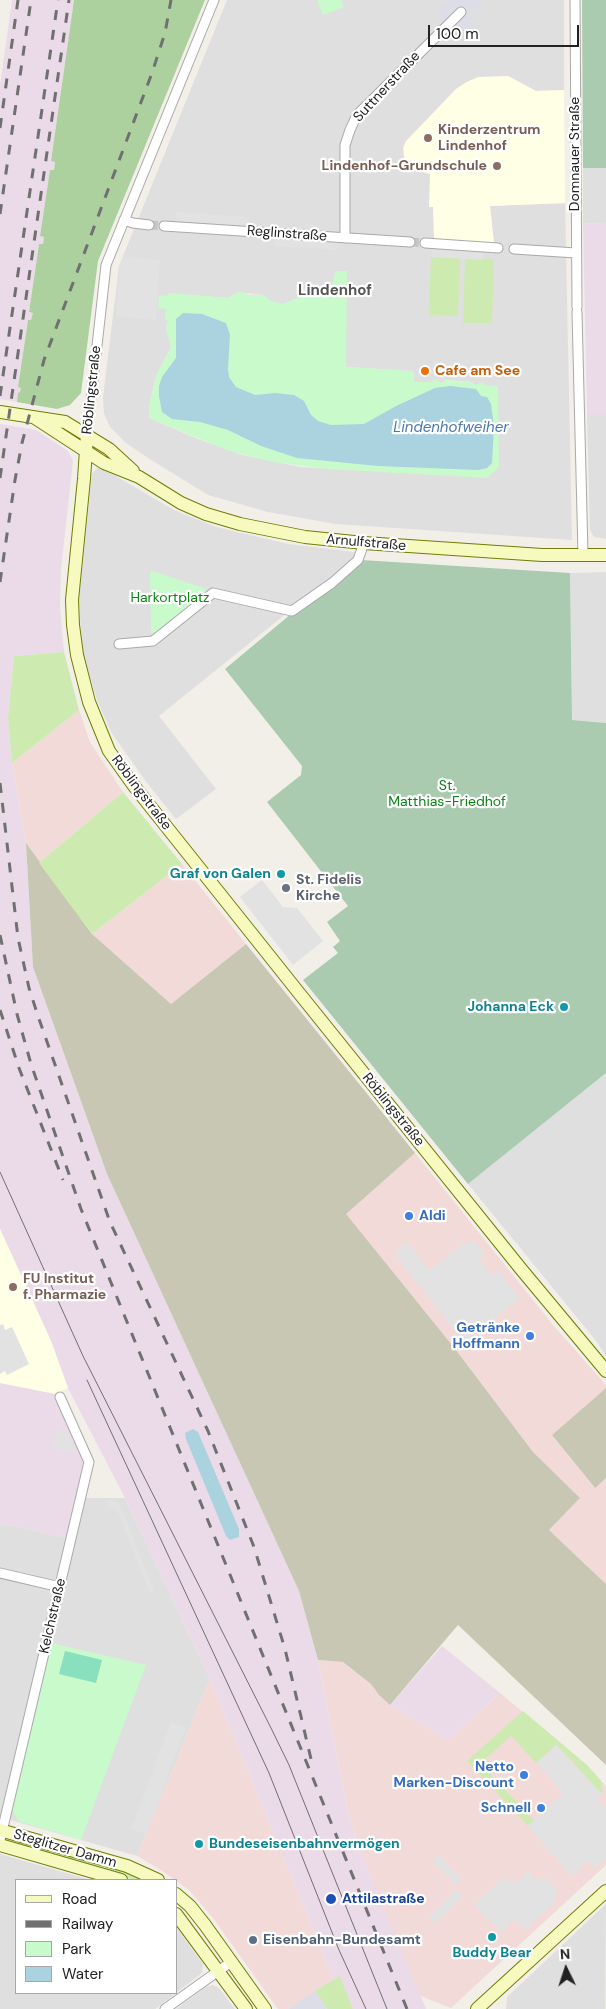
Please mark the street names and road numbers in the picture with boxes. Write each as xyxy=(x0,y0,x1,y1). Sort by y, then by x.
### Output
street label: Suttnerstraße xyxy=(350,48,424,126)
street label: Domnauer Straße xyxy=(567,97,583,211)
street label: Reglinstraße xyxy=(246,223,328,245)
street label: Röblingstraße xyxy=(79,345,105,435)
street label: Arnulfstraße xyxy=(325,531,407,555)
street label: Röblingstraße xyxy=(107,752,175,834)
street label: Röblingstraße xyxy=(358,1070,428,1150)
street label: Kelchstraße xyxy=(36,1577,70,1655)
street label: Steglitzer Damm xyxy=(11,1826,119,1872)

